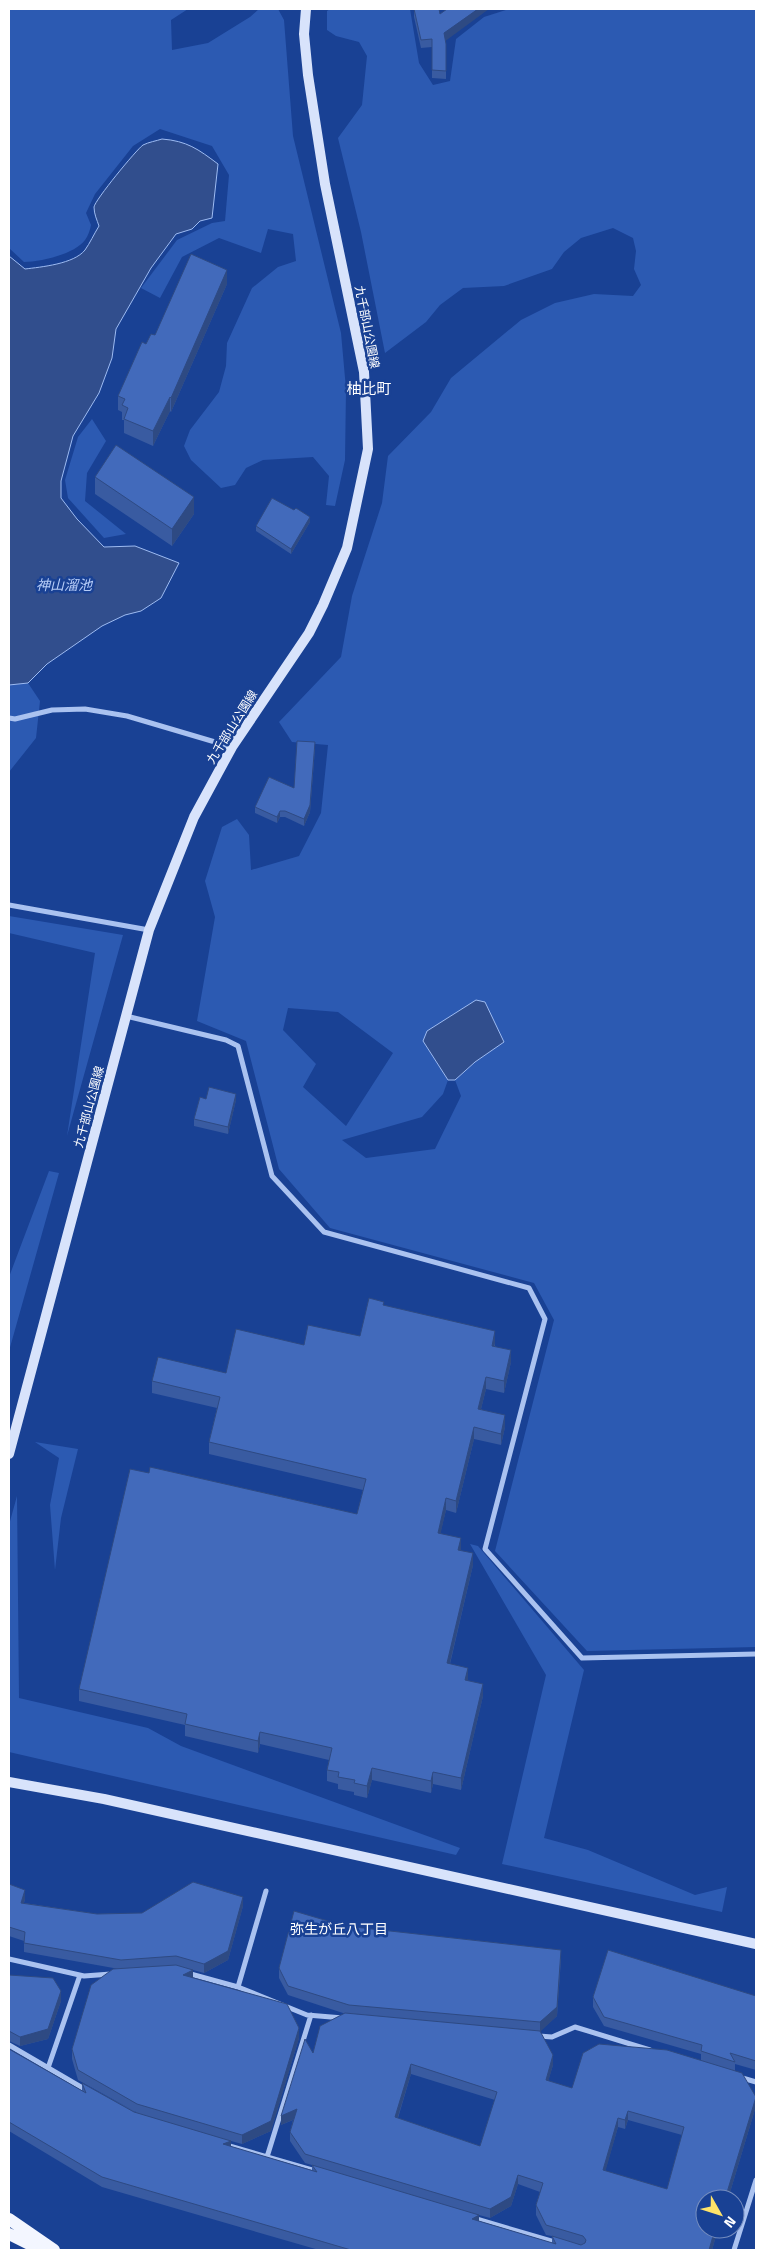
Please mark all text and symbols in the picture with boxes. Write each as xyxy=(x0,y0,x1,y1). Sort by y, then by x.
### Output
street label: 九千部山公園線 xyxy=(350,284,385,370)
district label: 柚比町 xyxy=(346,377,392,400)
water label: 神山溜池 xyxy=(36,574,94,595)
street label: 九千部山公園線 xyxy=(201,686,262,767)
street label: 九千部山公園線 xyxy=(68,1064,109,1150)
district label: 弥生が丘八丁目 xyxy=(290,1918,388,1939)
north arrow xyxy=(695,2189,745,2239)
text: N xyxy=(719,2212,742,2233)

